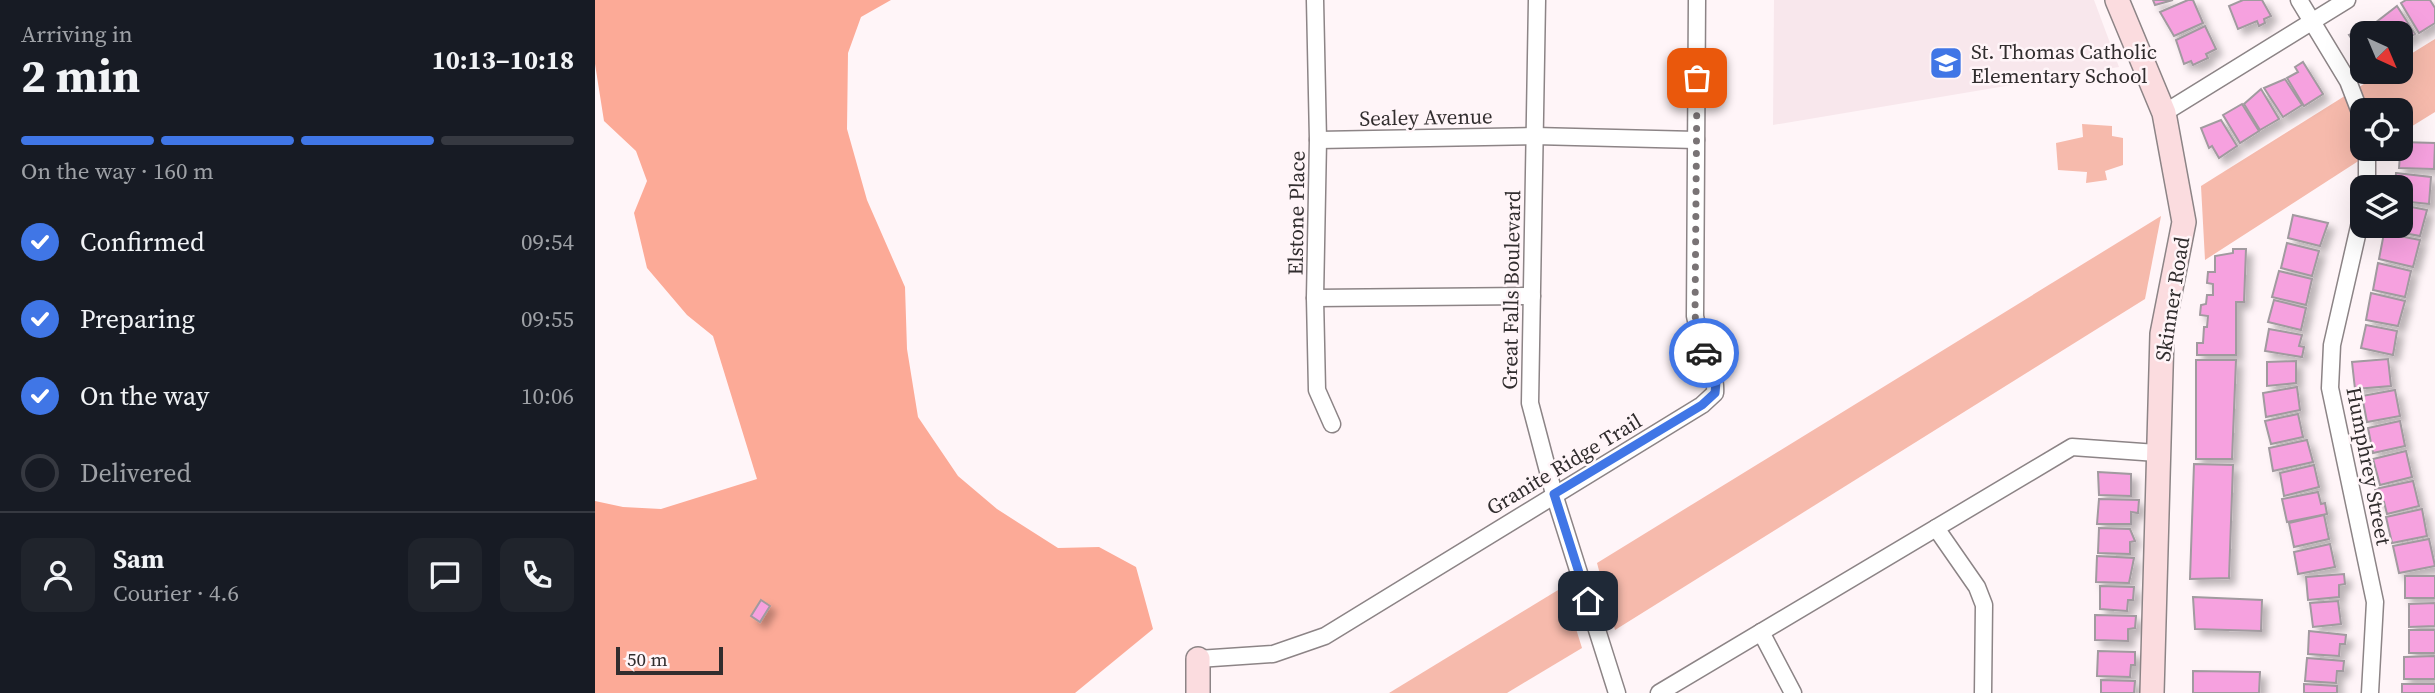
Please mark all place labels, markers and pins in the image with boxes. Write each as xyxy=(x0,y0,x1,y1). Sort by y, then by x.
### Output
place label: St. Thomas Catholic Elementary School xyxy=(1971,37,2157,90)
school or university icon: St. Thomas Catholic Elementary School xyxy=(1927,44,1965,82)
pin xyxy=(1667,48,1727,108)
pin xyxy=(1558,571,1618,631)

